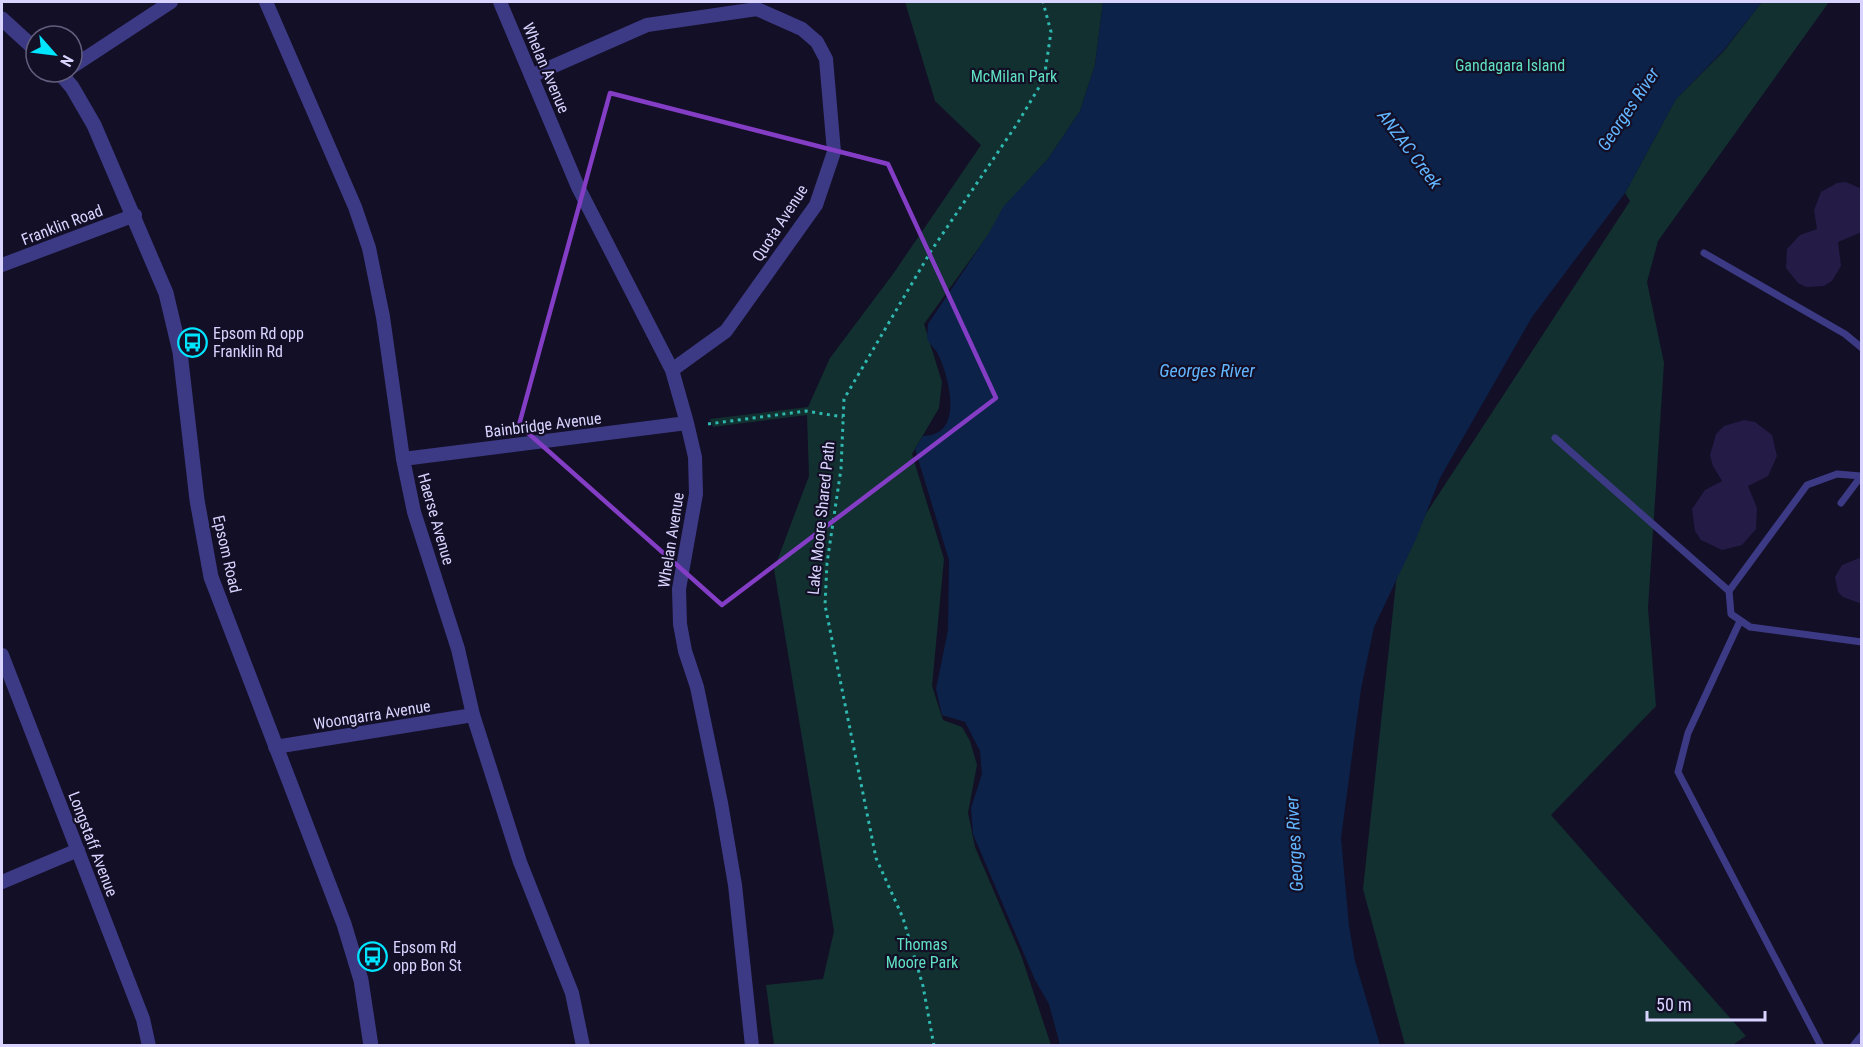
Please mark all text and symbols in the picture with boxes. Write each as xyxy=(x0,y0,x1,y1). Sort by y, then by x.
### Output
street label: Whelan Avenue xyxy=(518,20,574,116)
north arrow xyxy=(24,24,84,84)
text: N xyxy=(56,52,77,70)
park label: Gandagara Island xyxy=(1455,56,1565,75)
water label: Georges River xyxy=(1593,63,1664,154)
park label: McMilan Park xyxy=(971,67,1058,86)
water label: ANZAC Creek xyxy=(1373,105,1447,194)
street label: Quota Avenue xyxy=(748,181,812,265)
street label: Franklin Road xyxy=(19,201,105,249)
place label: Epsom Rd opp Franklin Rd xyxy=(213,324,304,361)
bus stop icon: Epsom Rd opp Franklin Rd xyxy=(176,326,208,358)
water label: Georges River xyxy=(1159,360,1255,381)
street label: Bainbridge Avenue xyxy=(484,408,602,442)
street label: Lake Moore Shared Path xyxy=(804,440,838,596)
street label: Haerse Avenue xyxy=(414,471,458,567)
street label: Whelan Avenue xyxy=(654,491,688,589)
street label: Epsom Road xyxy=(209,513,245,595)
street label: Woongarra Avenue xyxy=(312,696,432,734)
street label: Longstaff Avenue xyxy=(64,789,122,899)
water label: Georges River xyxy=(1281,795,1307,892)
park label: Thomas Moore Park xyxy=(886,935,959,972)
place label: Epsom Rd opp Bon St xyxy=(393,938,462,975)
bus stop icon: Epsom Rd opp Bon St xyxy=(356,940,388,972)
scale bar xyxy=(1647,984,1766,1022)
text: 50 m xyxy=(1656,994,1691,1015)

